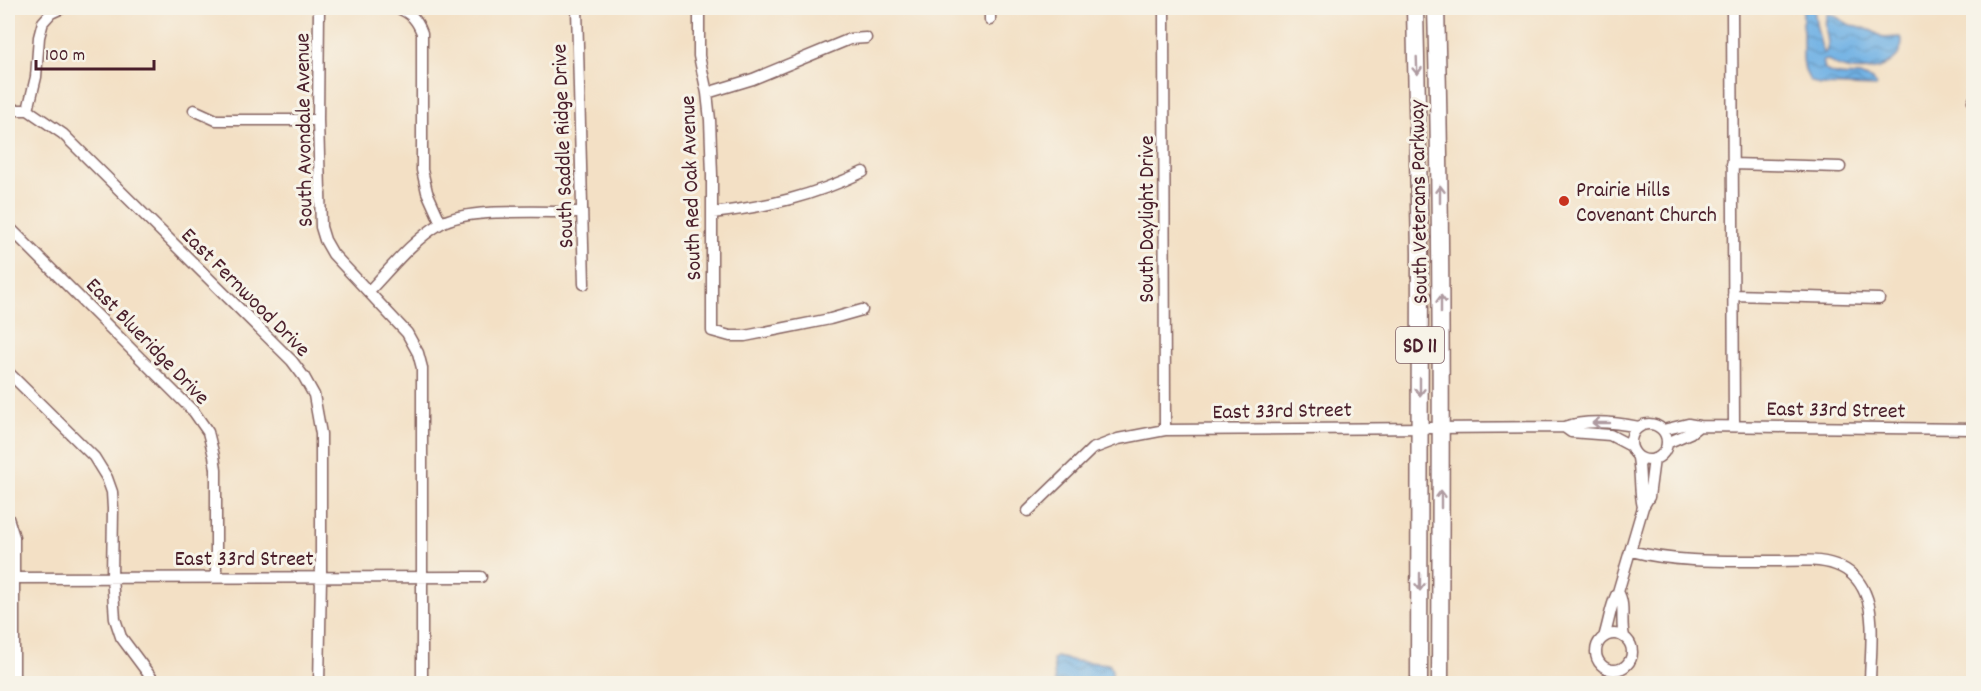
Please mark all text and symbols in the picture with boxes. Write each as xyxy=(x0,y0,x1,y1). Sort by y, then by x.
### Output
scale bar xyxy=(36,33,154,71)
street label: South Avondale Avenue xyxy=(288,33,323,227)
street label: South Saddle Ridge Drive xyxy=(545,43,584,249)
text: 100 m xyxy=(45,44,85,69)
one-way arrow xyxy=(1411,55,1423,75)
street label: South Red Oak Avenue xyxy=(674,95,711,281)
street label: South Veterans Parkway xyxy=(1403,99,1438,304)
street label: South Daylight Drive xyxy=(1133,135,1164,303)
place label: Prairie Hills Covenant Church xyxy=(1576,176,1717,232)
one-way arrow xyxy=(1434,185,1446,205)
marker: Prairie Hills Covenant Church xyxy=(1557,194,1571,208)
street label: East Fernwood Drive xyxy=(173,222,316,365)
street label: East Blueridge Drive xyxy=(77,272,216,413)
one-way arrow xyxy=(1435,295,1447,315)
road number: SD 11 xyxy=(1396,327,1444,363)
one-way arrow xyxy=(1414,376,1426,396)
street label: East 33rd Street xyxy=(1766,395,1906,428)
street label: East 33rd Street xyxy=(1212,396,1352,429)
one-way arrow xyxy=(1592,417,1612,429)
one-way arrow xyxy=(1435,490,1447,510)
street label: East 33rd Street xyxy=(174,545,314,576)
one-way arrow xyxy=(1414,571,1426,591)

